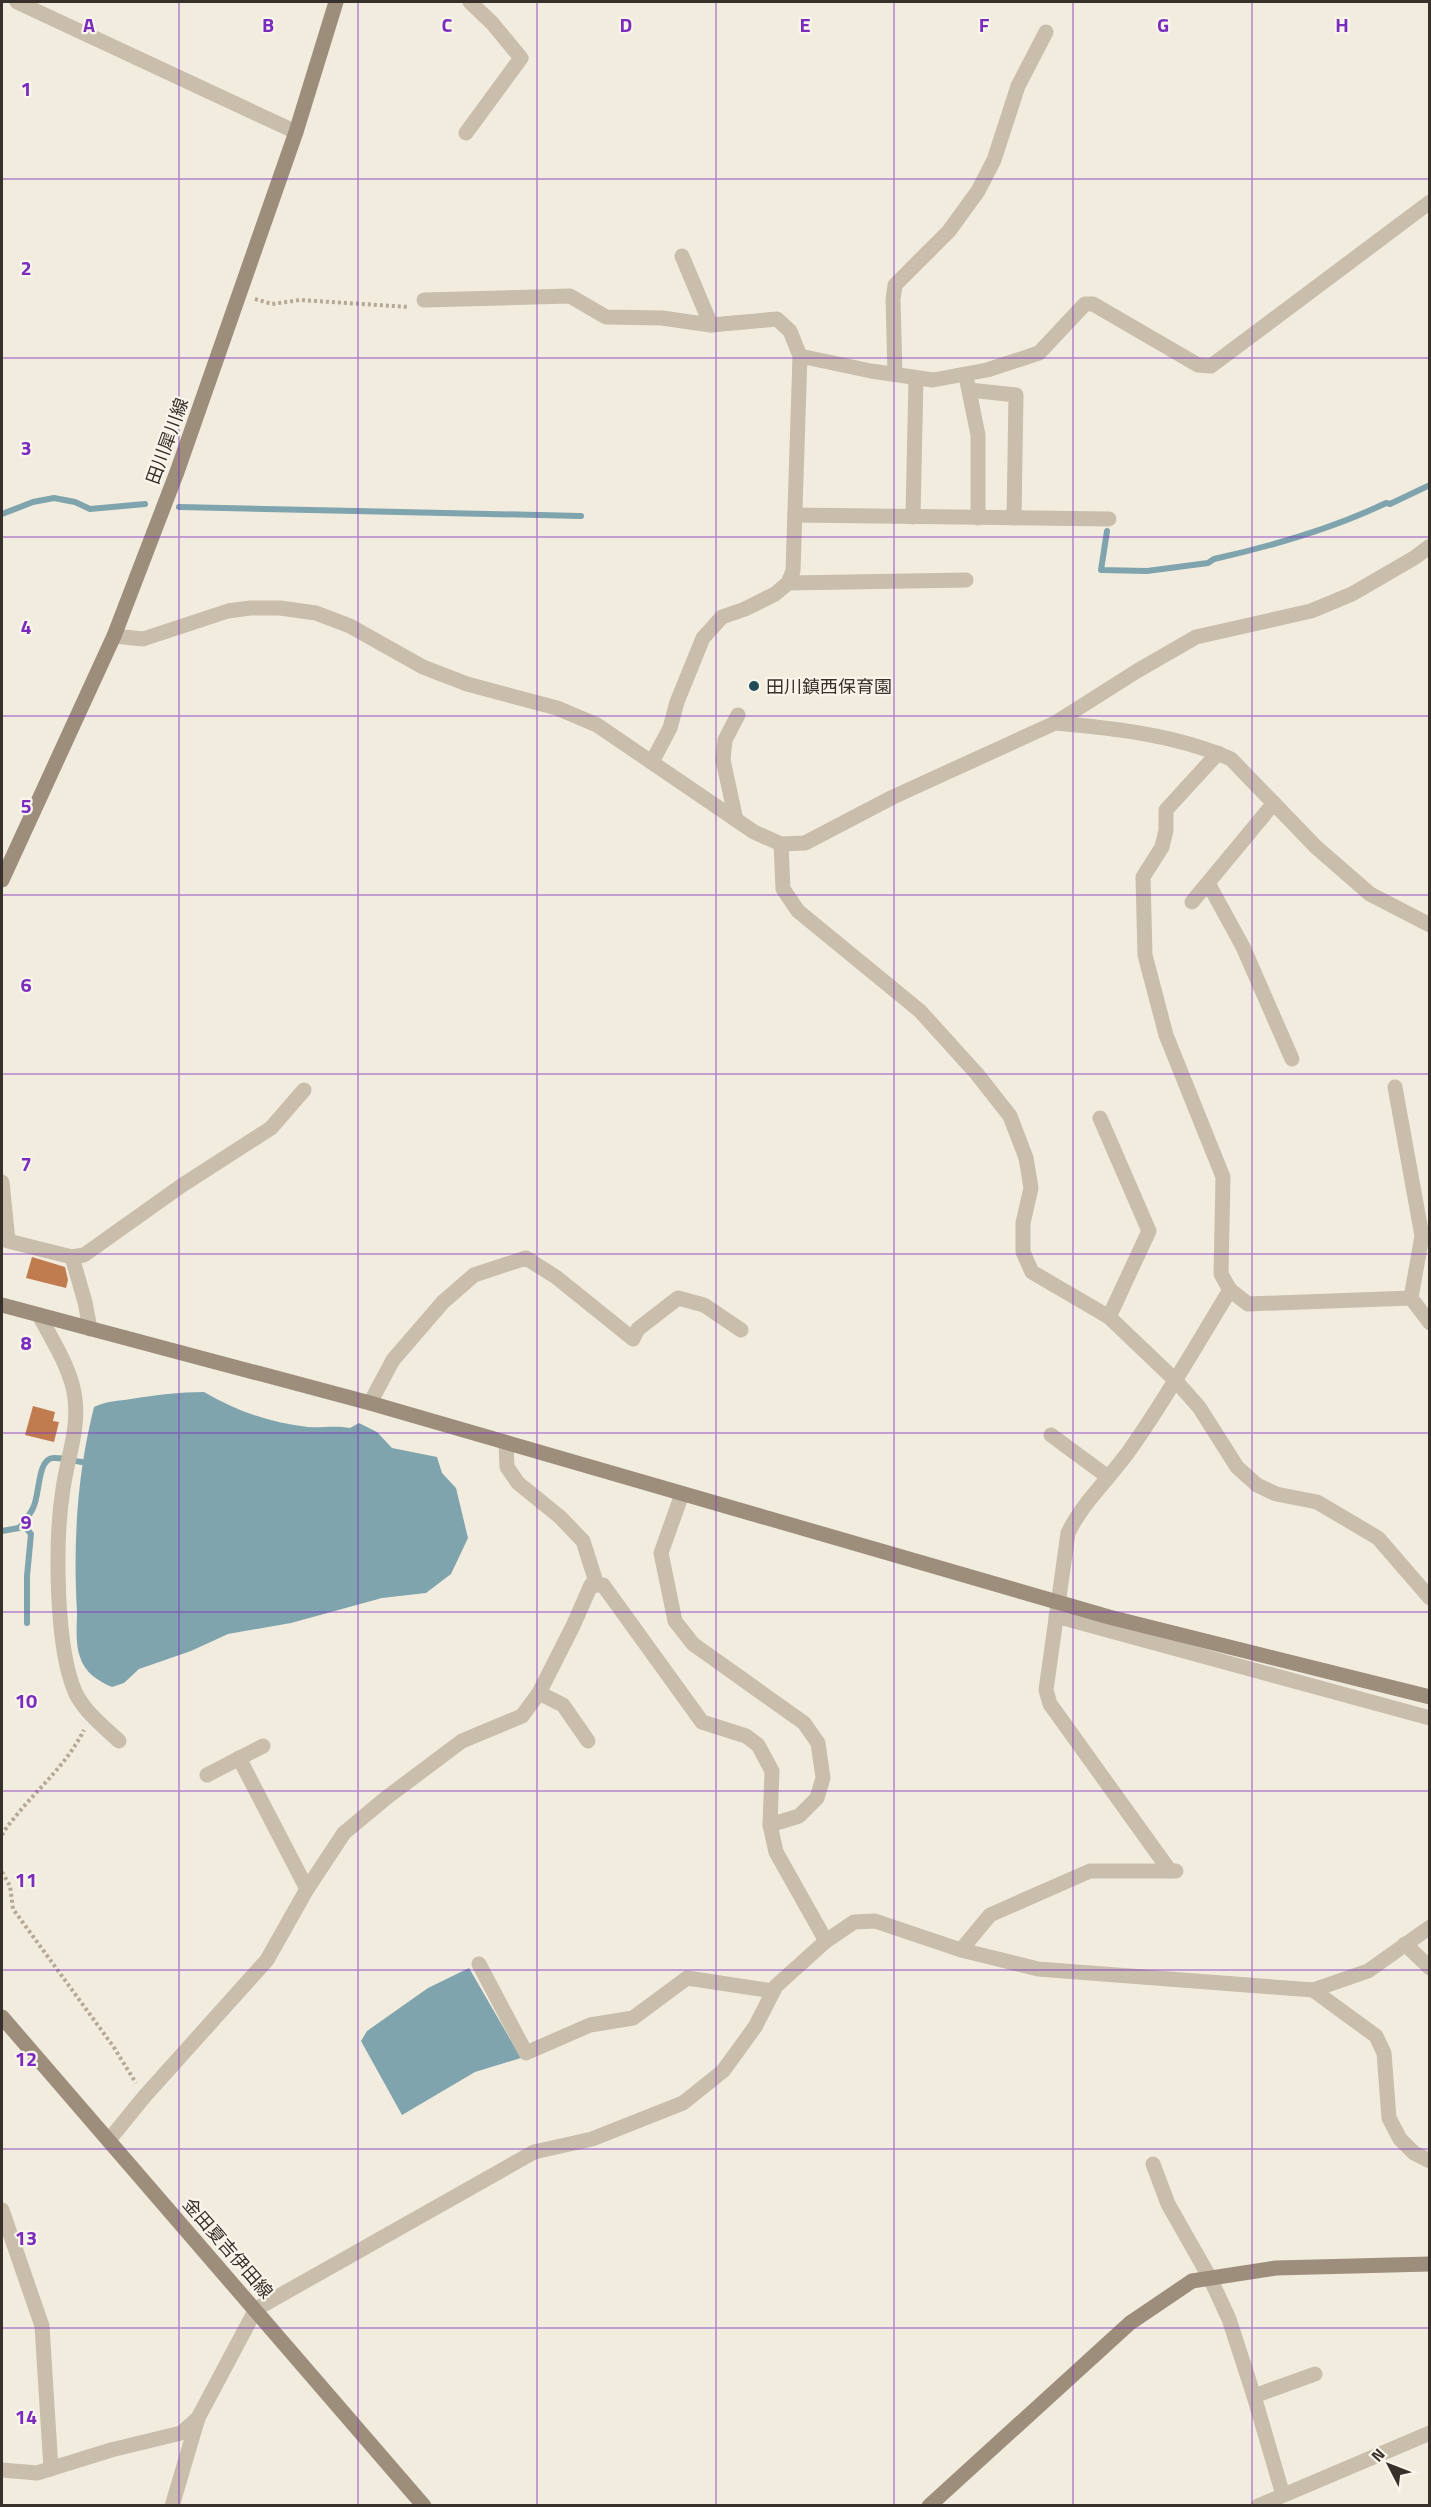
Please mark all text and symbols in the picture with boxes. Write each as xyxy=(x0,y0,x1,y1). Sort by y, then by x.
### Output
text: A xyxy=(83,9,95,40)
text: B xyxy=(262,9,274,40)
text: C xyxy=(442,9,453,40)
text: D xyxy=(620,9,632,40)
text: E xyxy=(799,9,811,40)
text: F xyxy=(979,9,990,40)
text: G xyxy=(1157,9,1169,40)
text: H xyxy=(1335,9,1349,40)
text: 1 xyxy=(20,73,32,104)
text: 2 xyxy=(20,252,32,283)
street label: 田川犀川線 xyxy=(139,394,195,488)
text: 3 xyxy=(20,432,32,463)
text: 4 xyxy=(20,611,32,642)
place label: 田川鎮西保育園 xyxy=(766,673,892,700)
marker: 田川鎮西保育園 xyxy=(747,679,761,693)
text: 5 xyxy=(20,790,32,821)
text: 6 xyxy=(20,969,32,1000)
text: 7 xyxy=(20,1148,32,1179)
text: 8 xyxy=(20,1327,32,1358)
text: 9 xyxy=(20,1506,32,1537)
text: 10 xyxy=(15,1685,37,1716)
text: 11 xyxy=(15,1864,37,1895)
text: 12 xyxy=(15,2043,37,2074)
street label: 金田夏吉伊田線 xyxy=(176,2192,280,2304)
text: 13 xyxy=(15,2222,37,2253)
text: 14 xyxy=(15,2401,37,2432)
north arrow xyxy=(1359,2435,1419,2495)
text: N xyxy=(1365,2443,1390,2467)

